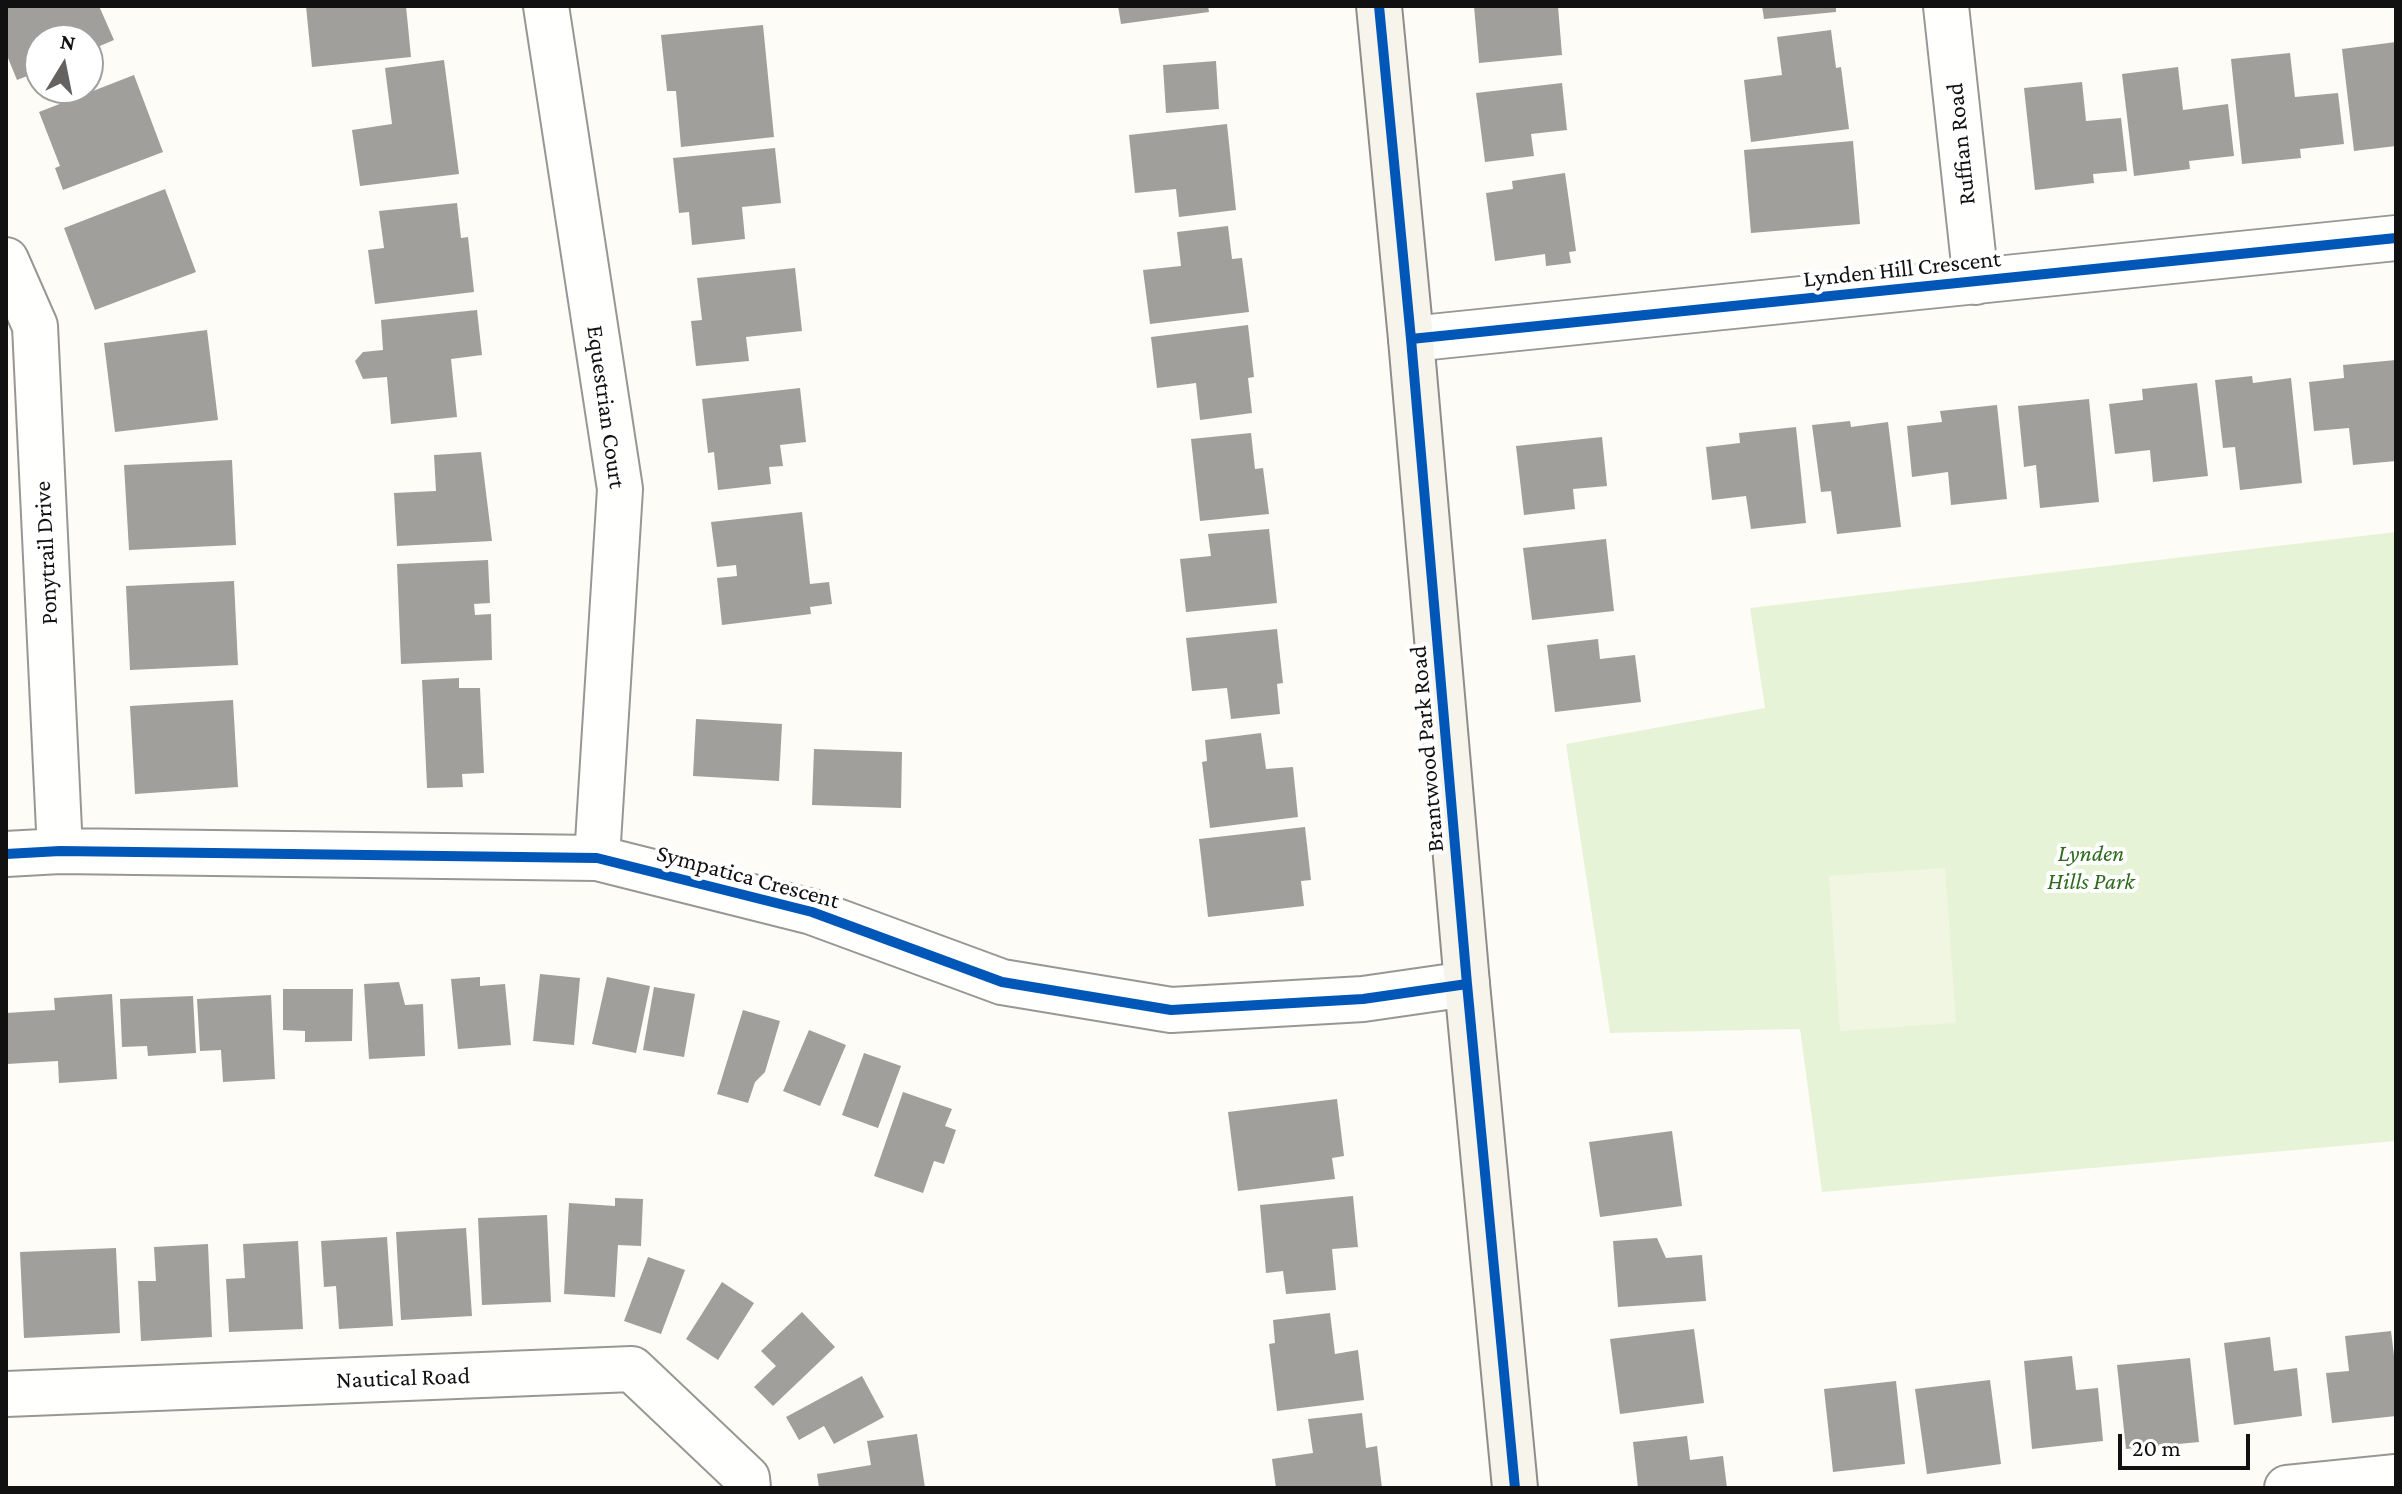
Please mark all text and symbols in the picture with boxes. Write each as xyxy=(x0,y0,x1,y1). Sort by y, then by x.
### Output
north arrow xyxy=(24,24,104,104)
text: N xyxy=(58,28,77,55)
street label: Ruffian Road xyxy=(1940,81,1982,207)
street label: Lynden Hill Crescent xyxy=(1802,244,2002,294)
street label: Equestrian Court xyxy=(580,324,632,490)
street label: Ponytrail Drive xyxy=(28,480,64,626)
street label: Brantwood Park Road xyxy=(1404,645,1450,853)
street label: Sympatica Crescent xyxy=(653,839,843,915)
park label: Lynden Hills Park xyxy=(2047,840,2135,896)
street label: Nautical Road xyxy=(335,1361,471,1395)
scale bar xyxy=(2122,1418,2254,1468)
text: 20 m xyxy=(2132,1434,2181,1461)

